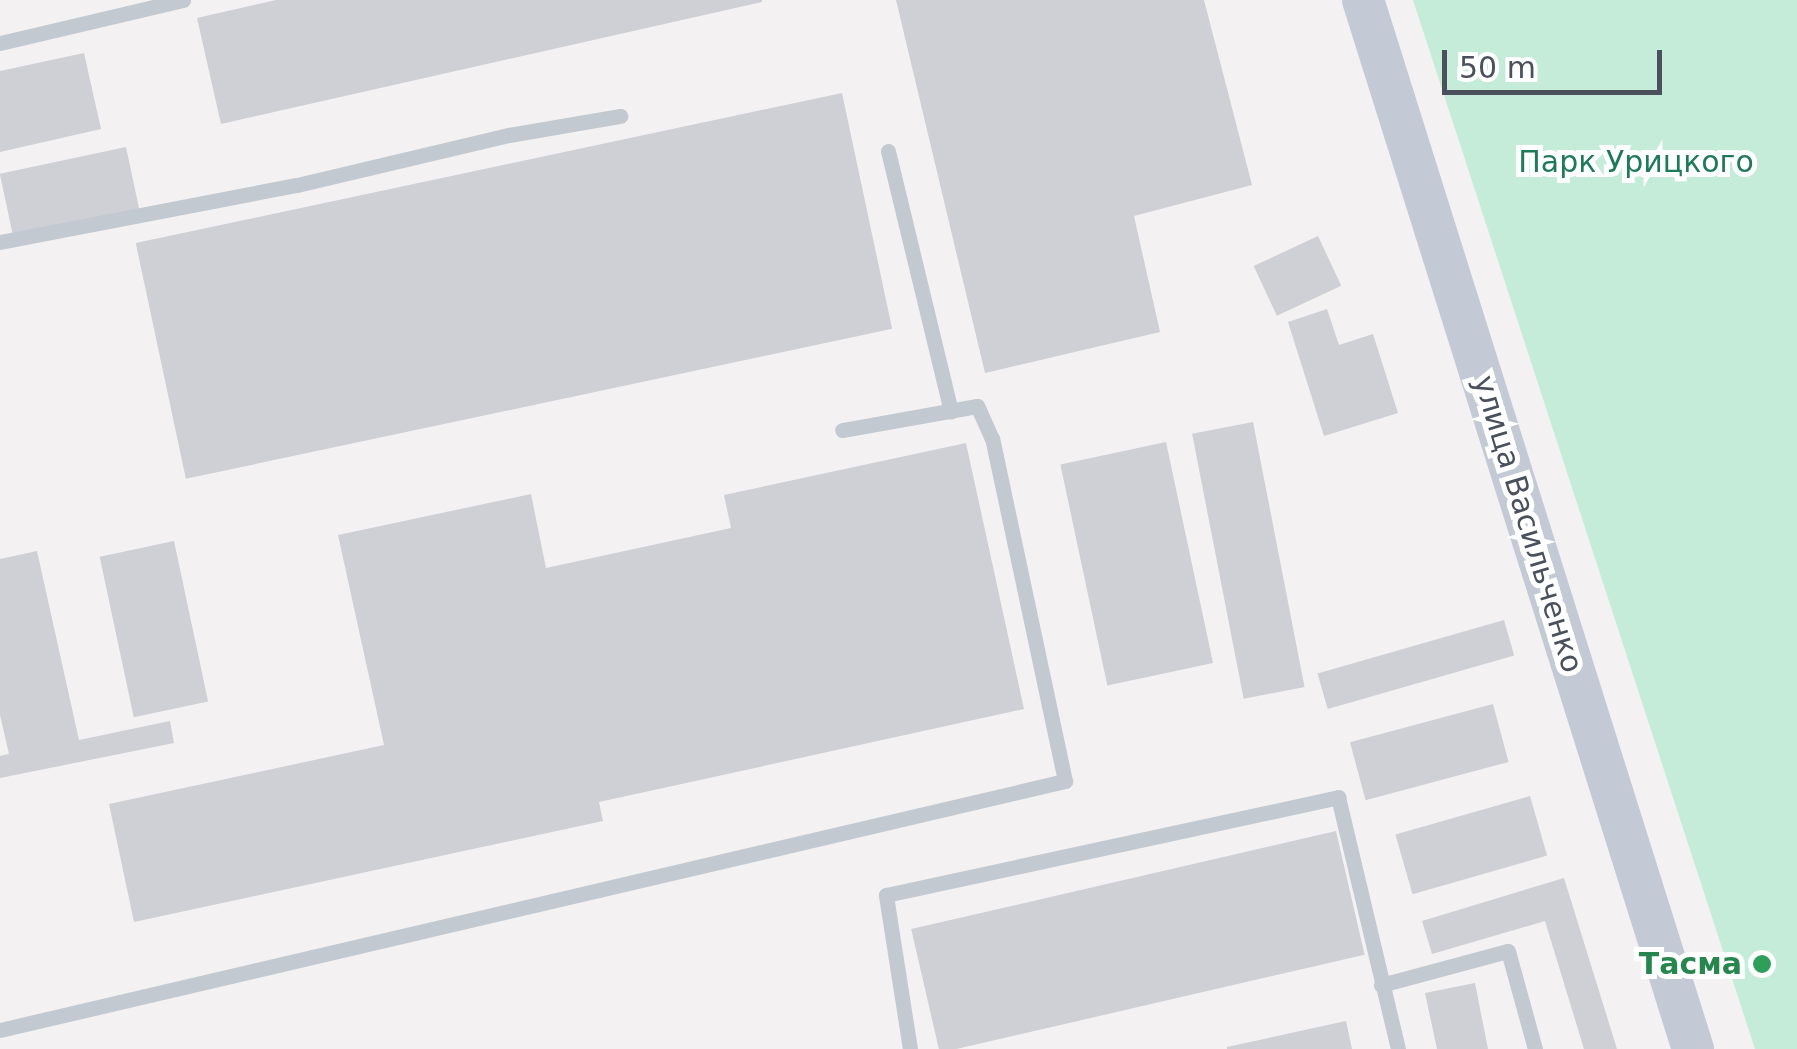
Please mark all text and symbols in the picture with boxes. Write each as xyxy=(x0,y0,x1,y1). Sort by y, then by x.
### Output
scale bar xyxy=(1447,30,1667,92)
text: 50 m xyxy=(1459,50,1536,85)
park label: Парк Урицкого xyxy=(1518,144,1754,180)
street label: улица Васильченко xyxy=(1466,371,1590,677)
place label: Тасма xyxy=(1639,946,1742,982)
marker: Тасма xyxy=(1751,953,1773,975)

